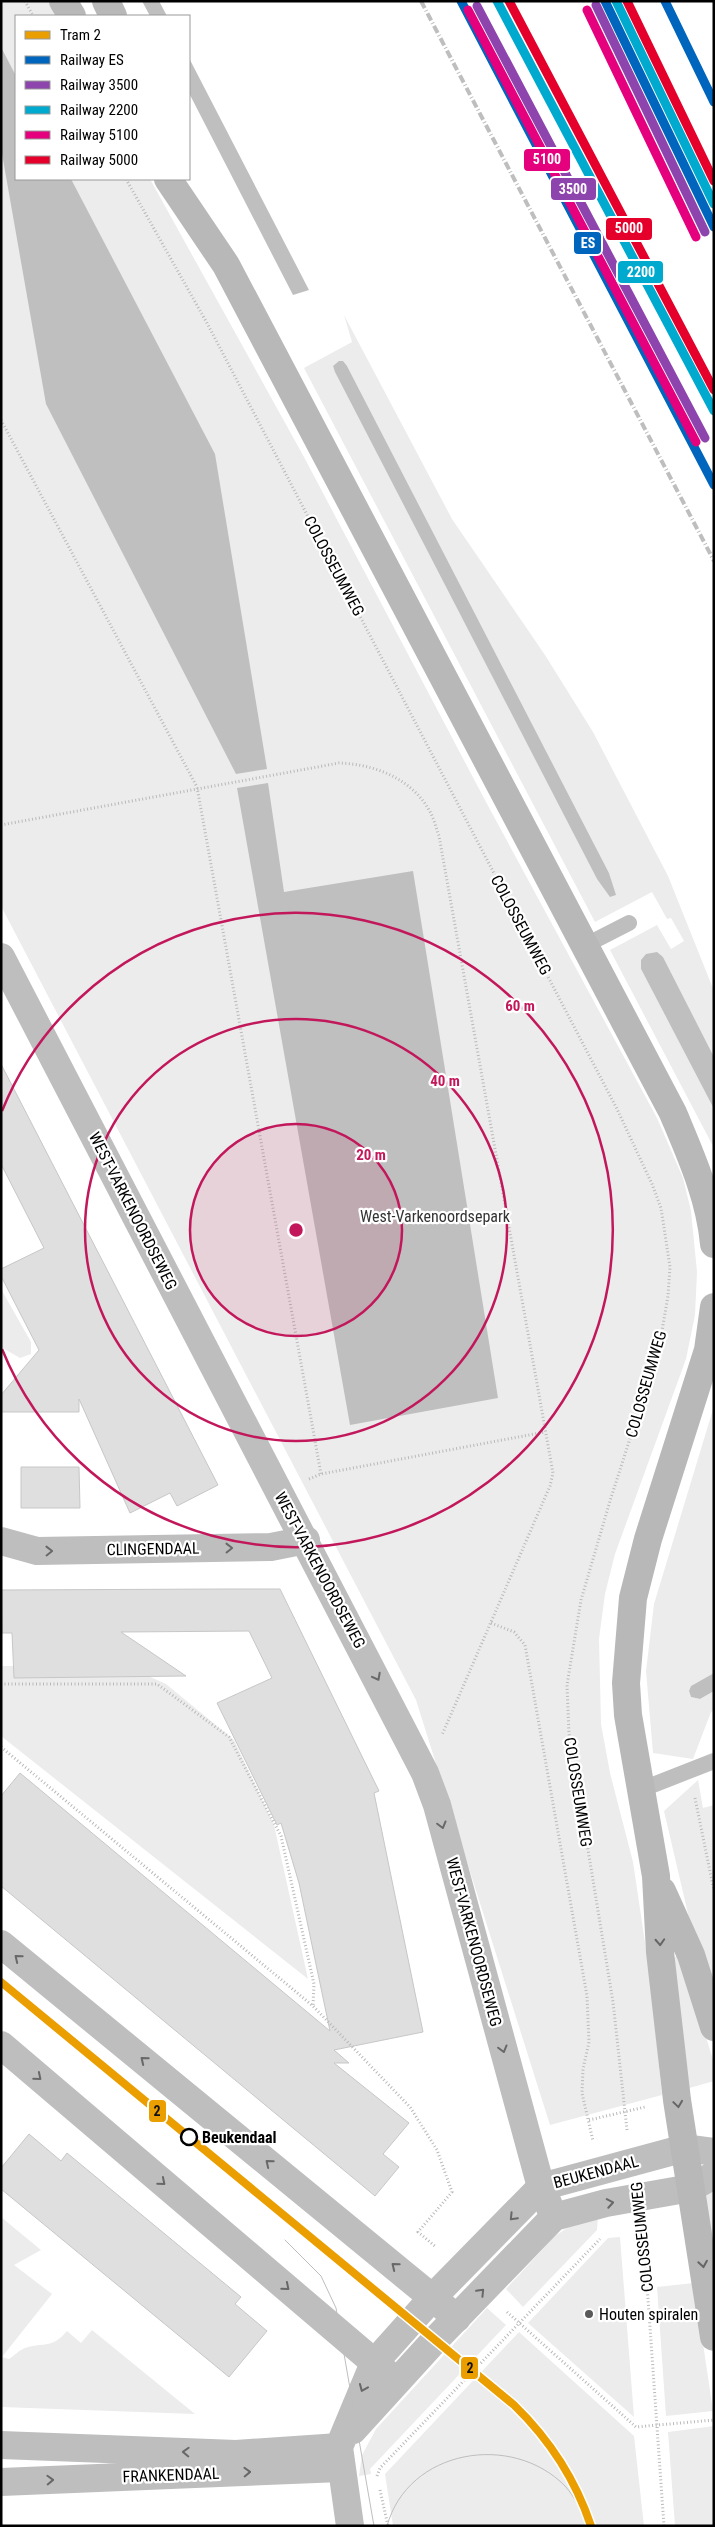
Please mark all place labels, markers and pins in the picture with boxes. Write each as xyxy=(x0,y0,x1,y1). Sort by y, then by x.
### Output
centre of rings xyxy=(287,1221,305,1239)
marker: Beukendaal xyxy=(180,2128,198,2146)
place label: Beukendaal xyxy=(202,2128,277,2147)
place label: Houten spiralen xyxy=(599,2305,698,2324)
marker: Houten spiralen xyxy=(583,2308,595,2320)

